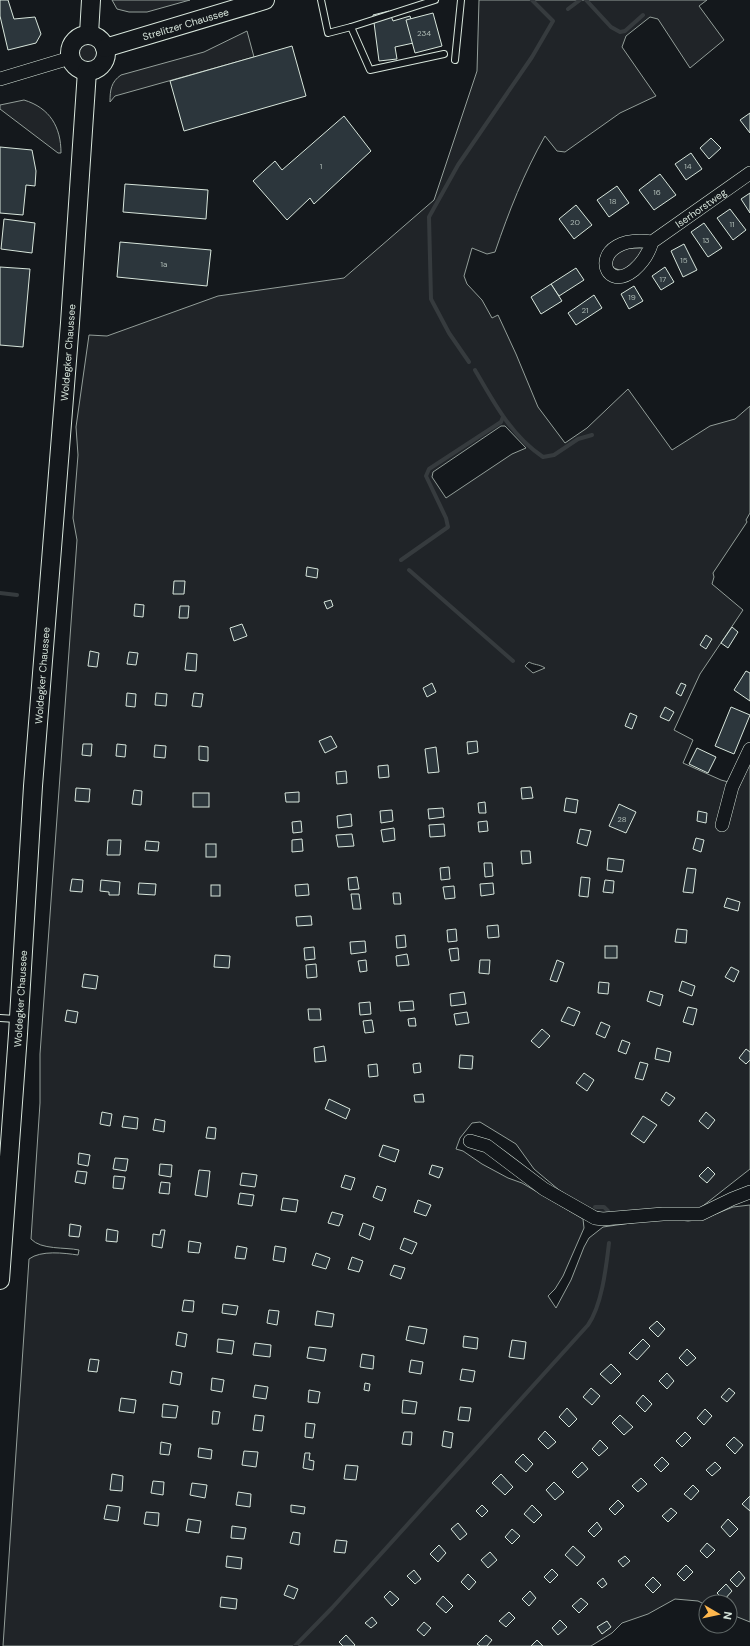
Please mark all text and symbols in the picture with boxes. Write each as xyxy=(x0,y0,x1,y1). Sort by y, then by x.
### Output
street label: Strelitzer Chaussee xyxy=(141,5,231,43)
house number: 234 xyxy=(417,28,431,38)
house number: 1 xyxy=(320,161,322,171)
house number: 14 xyxy=(684,161,692,171)
street label: Iserhorstweg xyxy=(673,185,729,230)
house number: 16 xyxy=(653,187,661,197)
house number: 18 xyxy=(609,196,617,206)
house number: 20 xyxy=(570,217,581,227)
house number: 11 xyxy=(730,219,735,229)
house number: 13 xyxy=(702,235,710,245)
house number: 15 xyxy=(680,255,688,265)
house number: 1a xyxy=(161,259,167,269)
house number: 17 xyxy=(660,274,666,284)
house number: 19 xyxy=(628,292,636,302)
street label: Woldegker Chaussee xyxy=(57,303,78,401)
house number: 21 xyxy=(581,305,589,315)
street label: Woldegker Chaussee xyxy=(31,626,52,724)
house number: 28 xyxy=(617,814,627,824)
street label: Woldegker Chaussee xyxy=(11,950,30,1048)
north arrow xyxy=(698,1594,738,1634)
text: N xyxy=(720,1611,735,1621)

